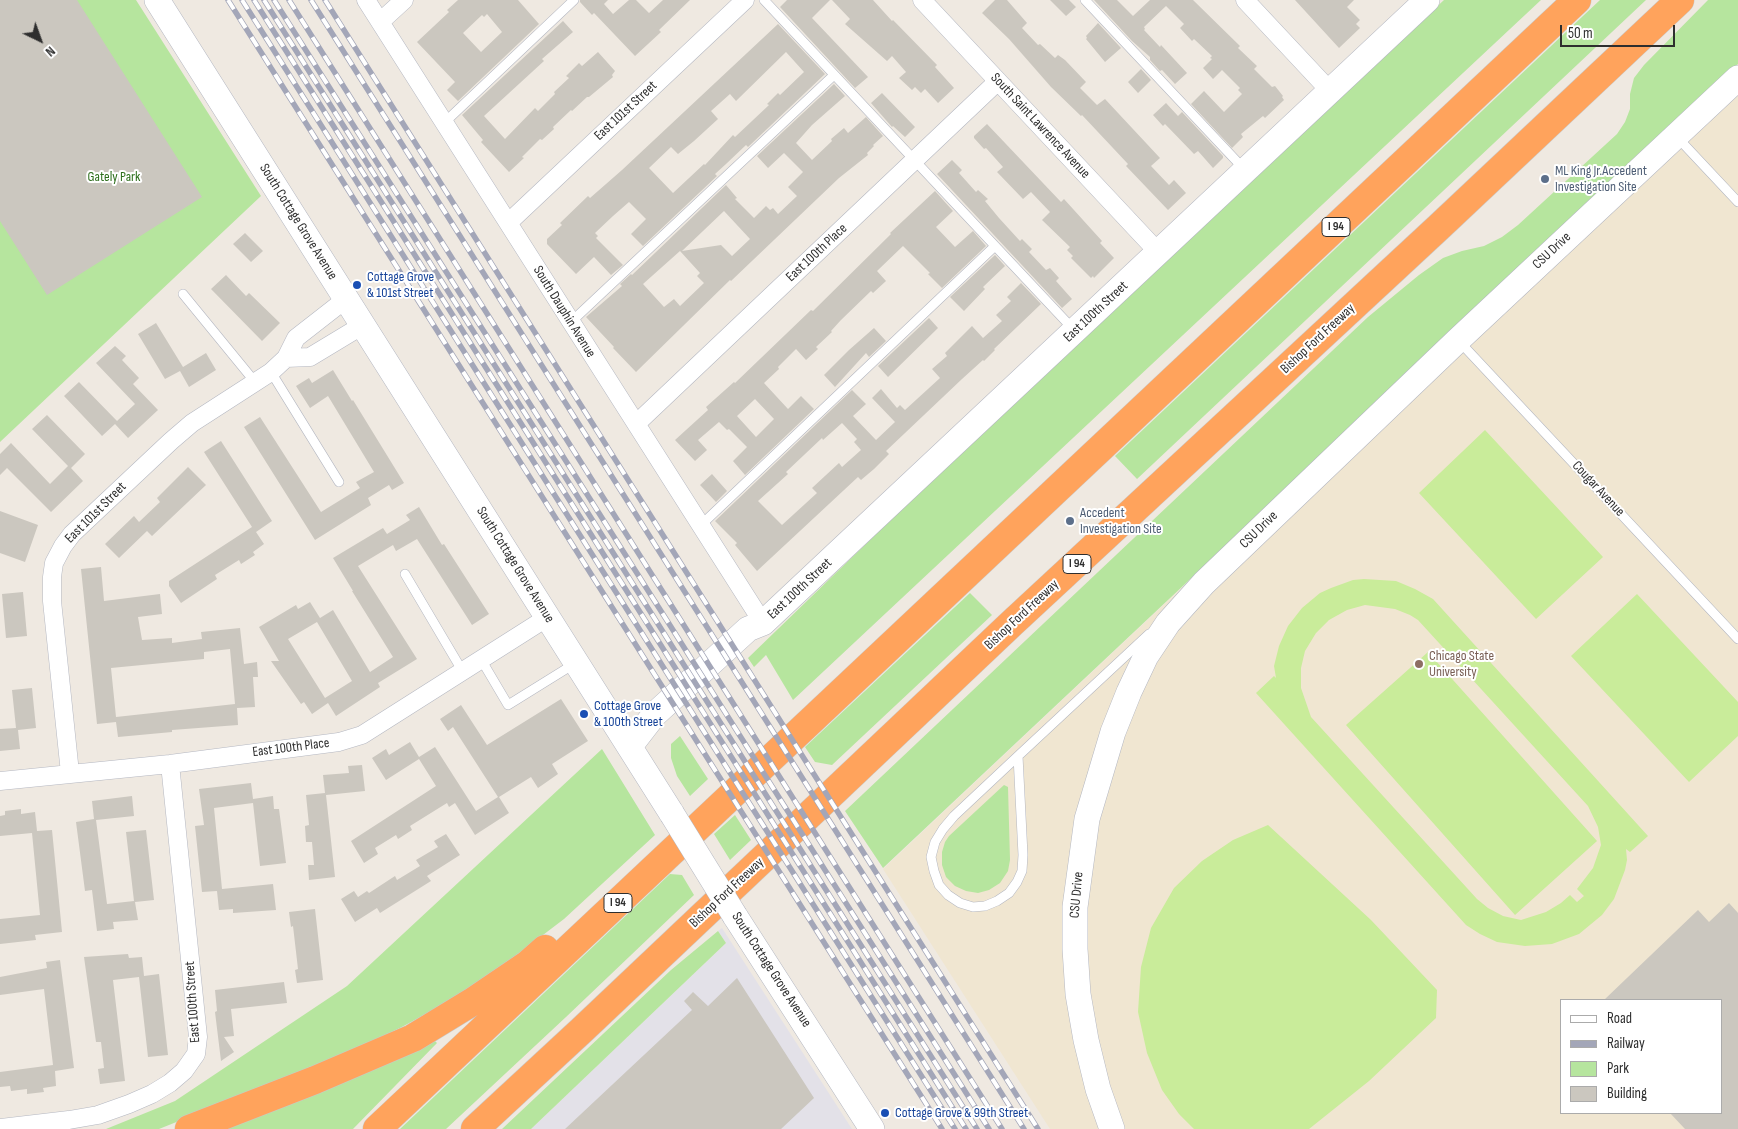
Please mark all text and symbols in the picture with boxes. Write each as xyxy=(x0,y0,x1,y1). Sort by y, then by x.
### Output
north arrow xyxy=(15,15,65,65)
scale bar xyxy=(1563,15,1678,47)
text: 50 m xyxy=(1568,24,1593,43)
text: N xyxy=(42,43,59,60)
street label: South Saint Lawrence Avenue xyxy=(987,70,1093,182)
street label: East 101st Street xyxy=(591,78,661,144)
street label: South Cottage Grove Avenue xyxy=(255,161,341,283)
place label: ML King Jr.Accedent Investigation Site xyxy=(1555,163,1647,196)
park label: Gately Park xyxy=(88,169,140,185)
marker: ML King Jr.Accedent Investigation Site xyxy=(1539,173,1551,185)
road number: I 94 xyxy=(1322,218,1350,236)
street label: East 100th Place xyxy=(783,220,851,286)
street label: CSU Drive xyxy=(1529,229,1575,273)
street label: South Dauphin Avenue xyxy=(529,263,599,361)
place label: Cottage Grove & 101st Street xyxy=(367,269,434,302)
street label: East 100th Street xyxy=(1060,278,1132,346)
marker: Cottage Grove & 101st Street xyxy=(351,279,363,291)
street label: Bishop Ford Freeway xyxy=(1277,300,1359,378)
street label: Cougar Avenue xyxy=(1568,458,1628,520)
street label: East 101st Street xyxy=(62,479,130,547)
street label: South Cottage Grove Avenue xyxy=(472,504,558,626)
place label: Accedent Investigation Site xyxy=(1080,505,1162,538)
street label: CSU Drive xyxy=(1236,508,1282,552)
marker: Accedent Investigation Site xyxy=(1064,515,1076,527)
road number: I 94 xyxy=(1063,554,1091,574)
street label: East 100th Street xyxy=(764,555,836,623)
street label: Bishop Ford Freeway xyxy=(981,576,1063,654)
place label: Chicago State University xyxy=(1429,648,1494,680)
marker: Chicago State University xyxy=(1413,658,1425,670)
place label: Cottage Grove & 100th Street xyxy=(594,698,663,730)
marker: Cottage Grove & 100th Street xyxy=(578,708,590,720)
street label: East 100th Place xyxy=(252,735,330,761)
street label: Bishop Ford Freeway xyxy=(686,854,768,932)
street label: CSU Drive xyxy=(1067,871,1087,919)
road number: I 94 xyxy=(604,894,632,912)
street label: South Cottage Grove Avenue xyxy=(728,909,814,1031)
street label: East 100th Street xyxy=(182,961,204,1043)
legend xyxy=(1560,999,1723,1114)
text: Road xyxy=(1607,1009,1632,1028)
text: Railway xyxy=(1607,1034,1645,1053)
text: Park xyxy=(1607,1059,1629,1078)
text: Building xyxy=(1607,1084,1647,1103)
place label: Cottage Grove & 99th Street xyxy=(895,1105,1028,1121)
marker: Cottage Grove & 99th Street xyxy=(879,1107,891,1119)

